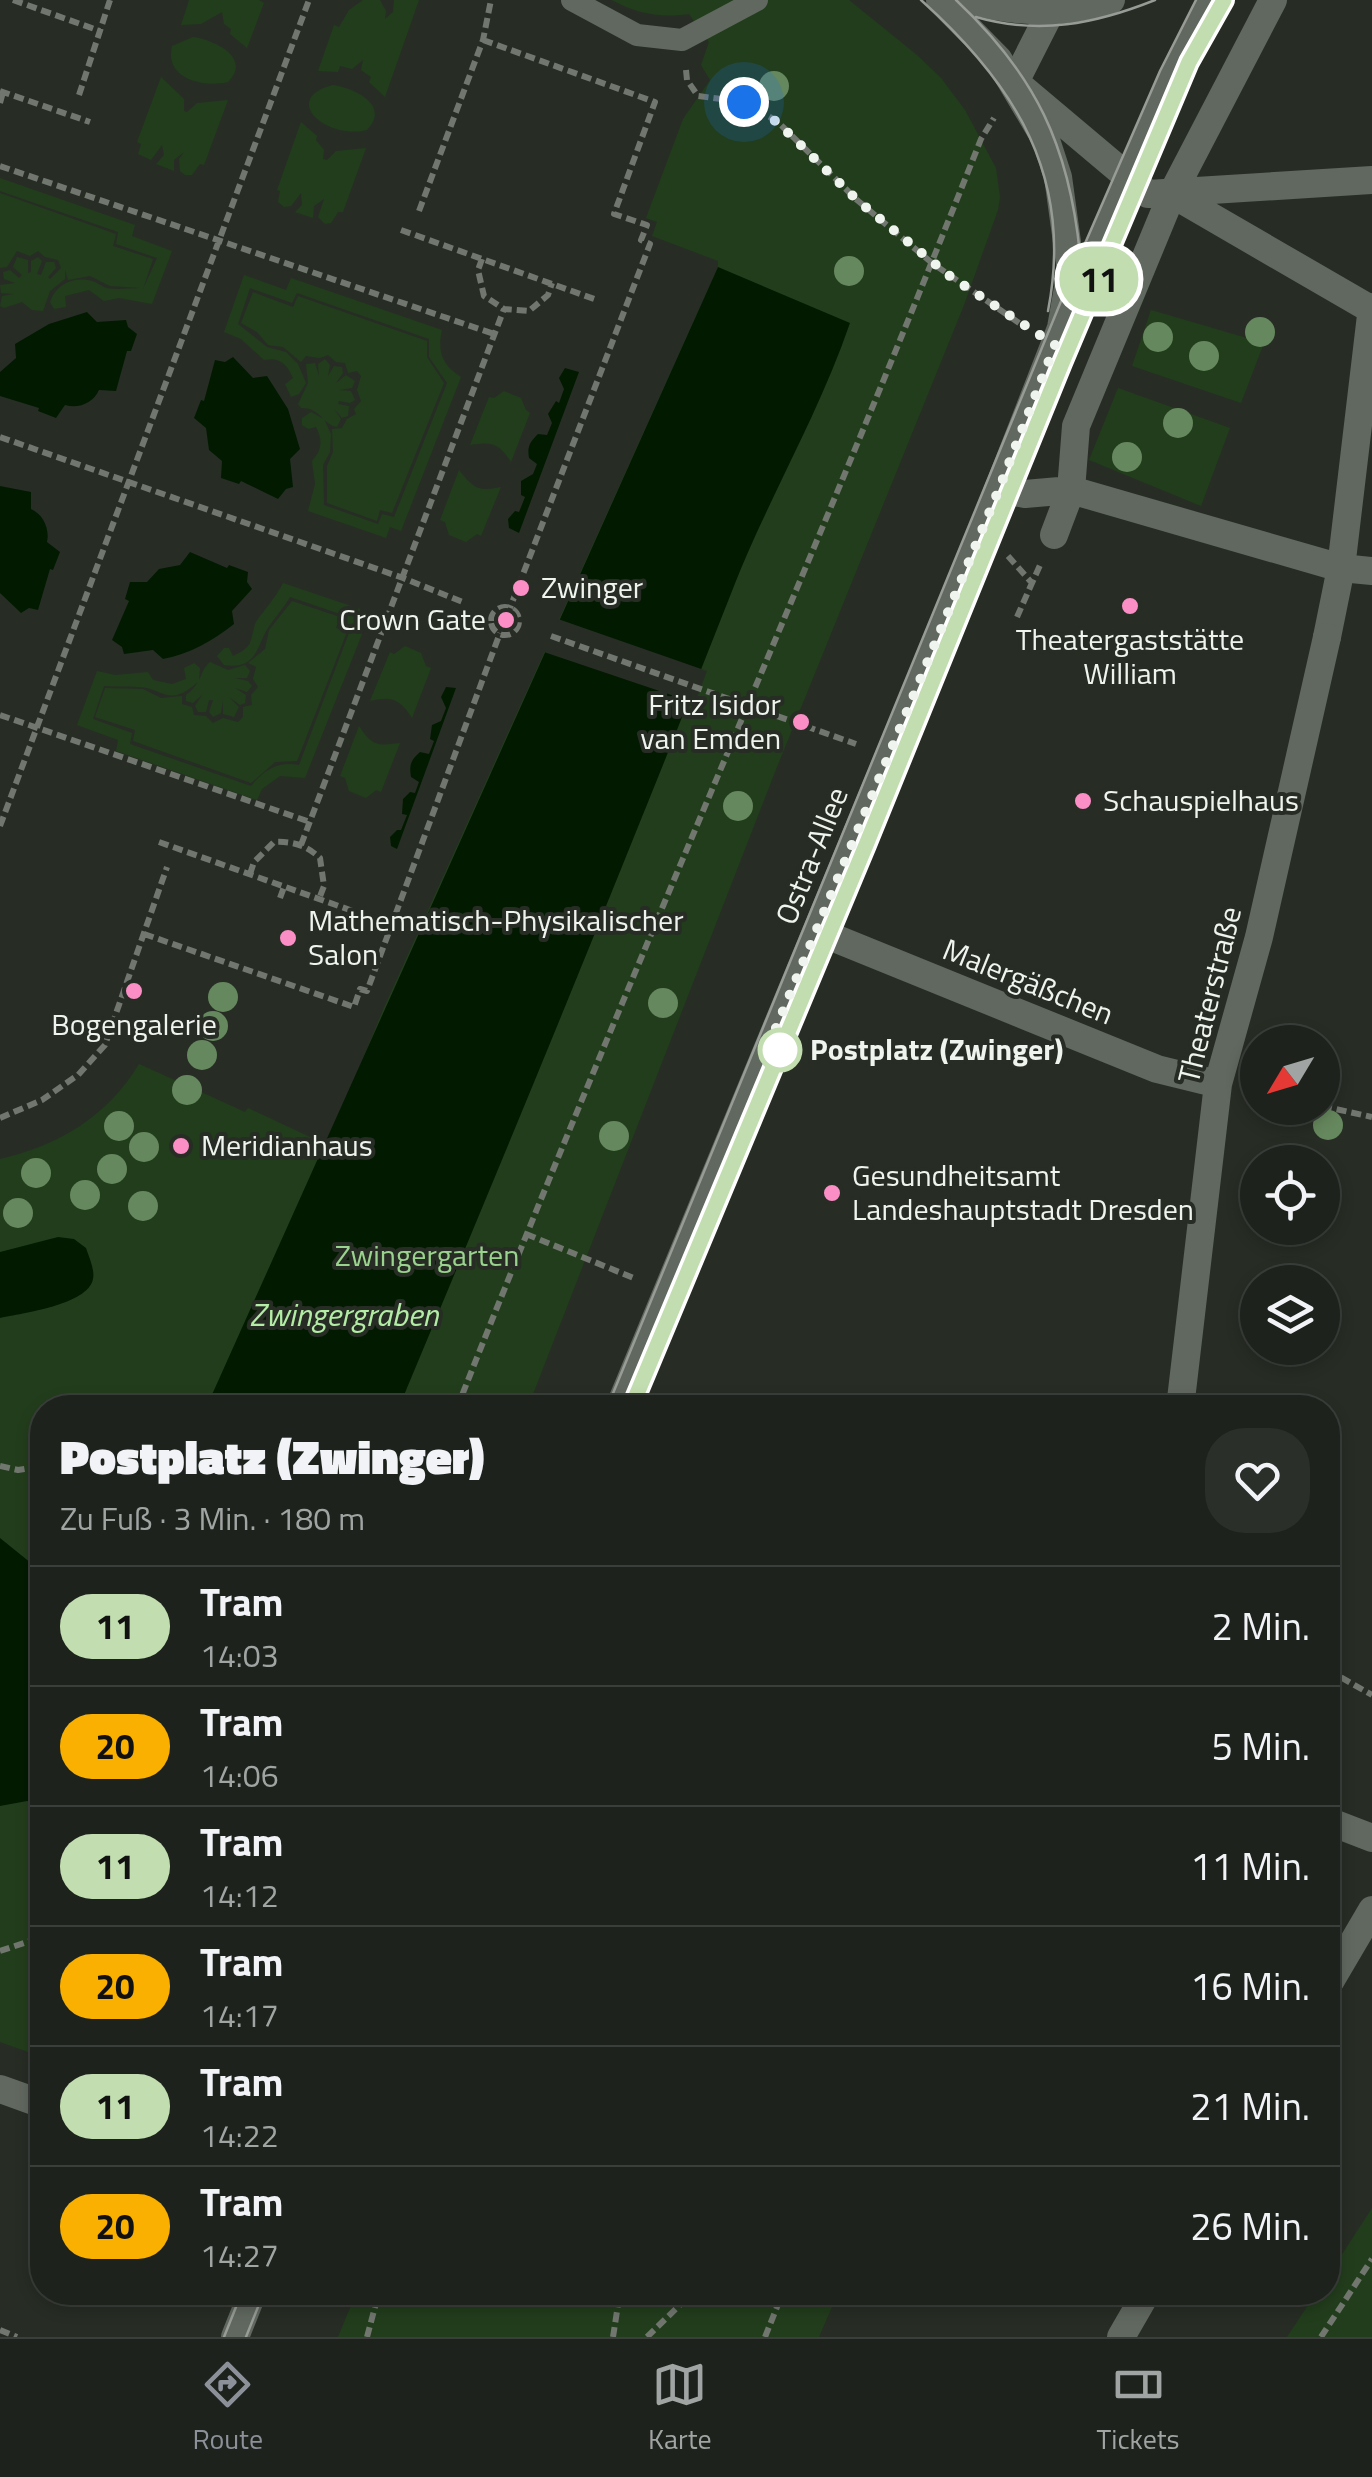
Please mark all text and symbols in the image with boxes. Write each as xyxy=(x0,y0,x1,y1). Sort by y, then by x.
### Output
your location xyxy=(719,77,769,127)
line badge: 11 xyxy=(1054,246,1144,312)
text: 11 xyxy=(1079,252,1119,306)
place label: Zwinger xyxy=(541,564,643,610)
marker: Zwinger xyxy=(510,577,532,599)
marker: Theatergaststätte William xyxy=(1119,595,1141,617)
place label: Crown Gate xyxy=(339,596,486,642)
marker: Crown Gate xyxy=(495,609,517,631)
place label: Theatergaststätte William xyxy=(1016,616,1244,696)
place label: Fritz Isidor van Emden xyxy=(640,681,781,761)
marker: Fritz Isidor van Emden xyxy=(790,711,812,733)
place label: Schauspielhaus xyxy=(1103,777,1299,823)
street label: Ostra-Allee xyxy=(763,780,859,931)
marker: Schauspielhaus xyxy=(1072,790,1094,812)
place label: Mathematisch-Physikalischer Salon xyxy=(308,897,684,977)
street label: Theaterstraße xyxy=(1165,902,1253,1088)
street label: Malergäßchen xyxy=(936,926,1121,1036)
marker: Mathematisch-Physikalischer Salon xyxy=(277,927,299,949)
marker: Bogengalerie xyxy=(123,980,145,1002)
place label: Bogengalerie xyxy=(51,1001,217,1047)
north arrow xyxy=(1240,1025,1340,1125)
map controls xyxy=(1240,1025,1340,1365)
place label: Postplatz (Zwinger) xyxy=(810,1026,1063,1072)
marker: Postplatz (Zwinger) xyxy=(759,1029,801,1071)
place label: Meridianhaus xyxy=(201,1122,373,1168)
marker: Meridianhaus xyxy=(170,1135,192,1157)
button: locate xyxy=(1240,1145,1340,1245)
place label: Gesundheitsamt Landeshauptstadt Dresden xyxy=(852,1152,1194,1232)
marker: Gesundheitsamt Landeshauptstadt Dresden xyxy=(821,1182,843,1204)
park label: Zwingergarten xyxy=(335,1232,519,1278)
button: layers xyxy=(1240,1265,1340,1365)
water label: Zwingergraben xyxy=(250,1290,439,1338)
text: Postplatz (Zwinger) xyxy=(60,1420,484,1493)
button: heart xyxy=(1205,1428,1310,1533)
text: Zu Fuß · 3 Min. · 180 m xyxy=(60,1494,365,1542)
text: Tram xyxy=(200,1573,283,1631)
text: 2 Min. xyxy=(1212,1597,1310,1655)
text: 11 xyxy=(95,1599,135,1653)
text: 14:03 xyxy=(200,1631,279,1679)
text: Tram xyxy=(200,1693,283,1751)
text: 5 Min. xyxy=(1212,1717,1310,1775)
text: 20 xyxy=(95,1719,135,1773)
text: 14:06 xyxy=(200,1751,279,1799)
text: Tram xyxy=(200,1813,283,1871)
text: 11 Min. xyxy=(1190,1837,1310,1895)
text: 11 xyxy=(95,1839,135,1893)
text: 14:12 xyxy=(200,1871,279,1919)
text: Tram xyxy=(200,1933,283,1991)
text: 16 Min. xyxy=(1190,1957,1310,2015)
text: 20 xyxy=(95,1959,135,2013)
text: 14:17 xyxy=(200,1991,279,2039)
text: Tram xyxy=(200,2053,283,2111)
text: 21 Min. xyxy=(1190,2077,1310,2135)
text: 11 xyxy=(95,2079,135,2133)
text: 14:22 xyxy=(200,2111,279,2159)
text: Tram xyxy=(200,2173,283,2231)
text: 26 Min. xyxy=(1190,2197,1310,2255)
text: 20 xyxy=(95,2199,135,2253)
text: 14:27 xyxy=(200,2231,279,2279)
tab: Route xyxy=(192,2357,263,2460)
tab: Karte xyxy=(648,2357,712,2460)
tab: Tickets xyxy=(1097,2357,1180,2460)

